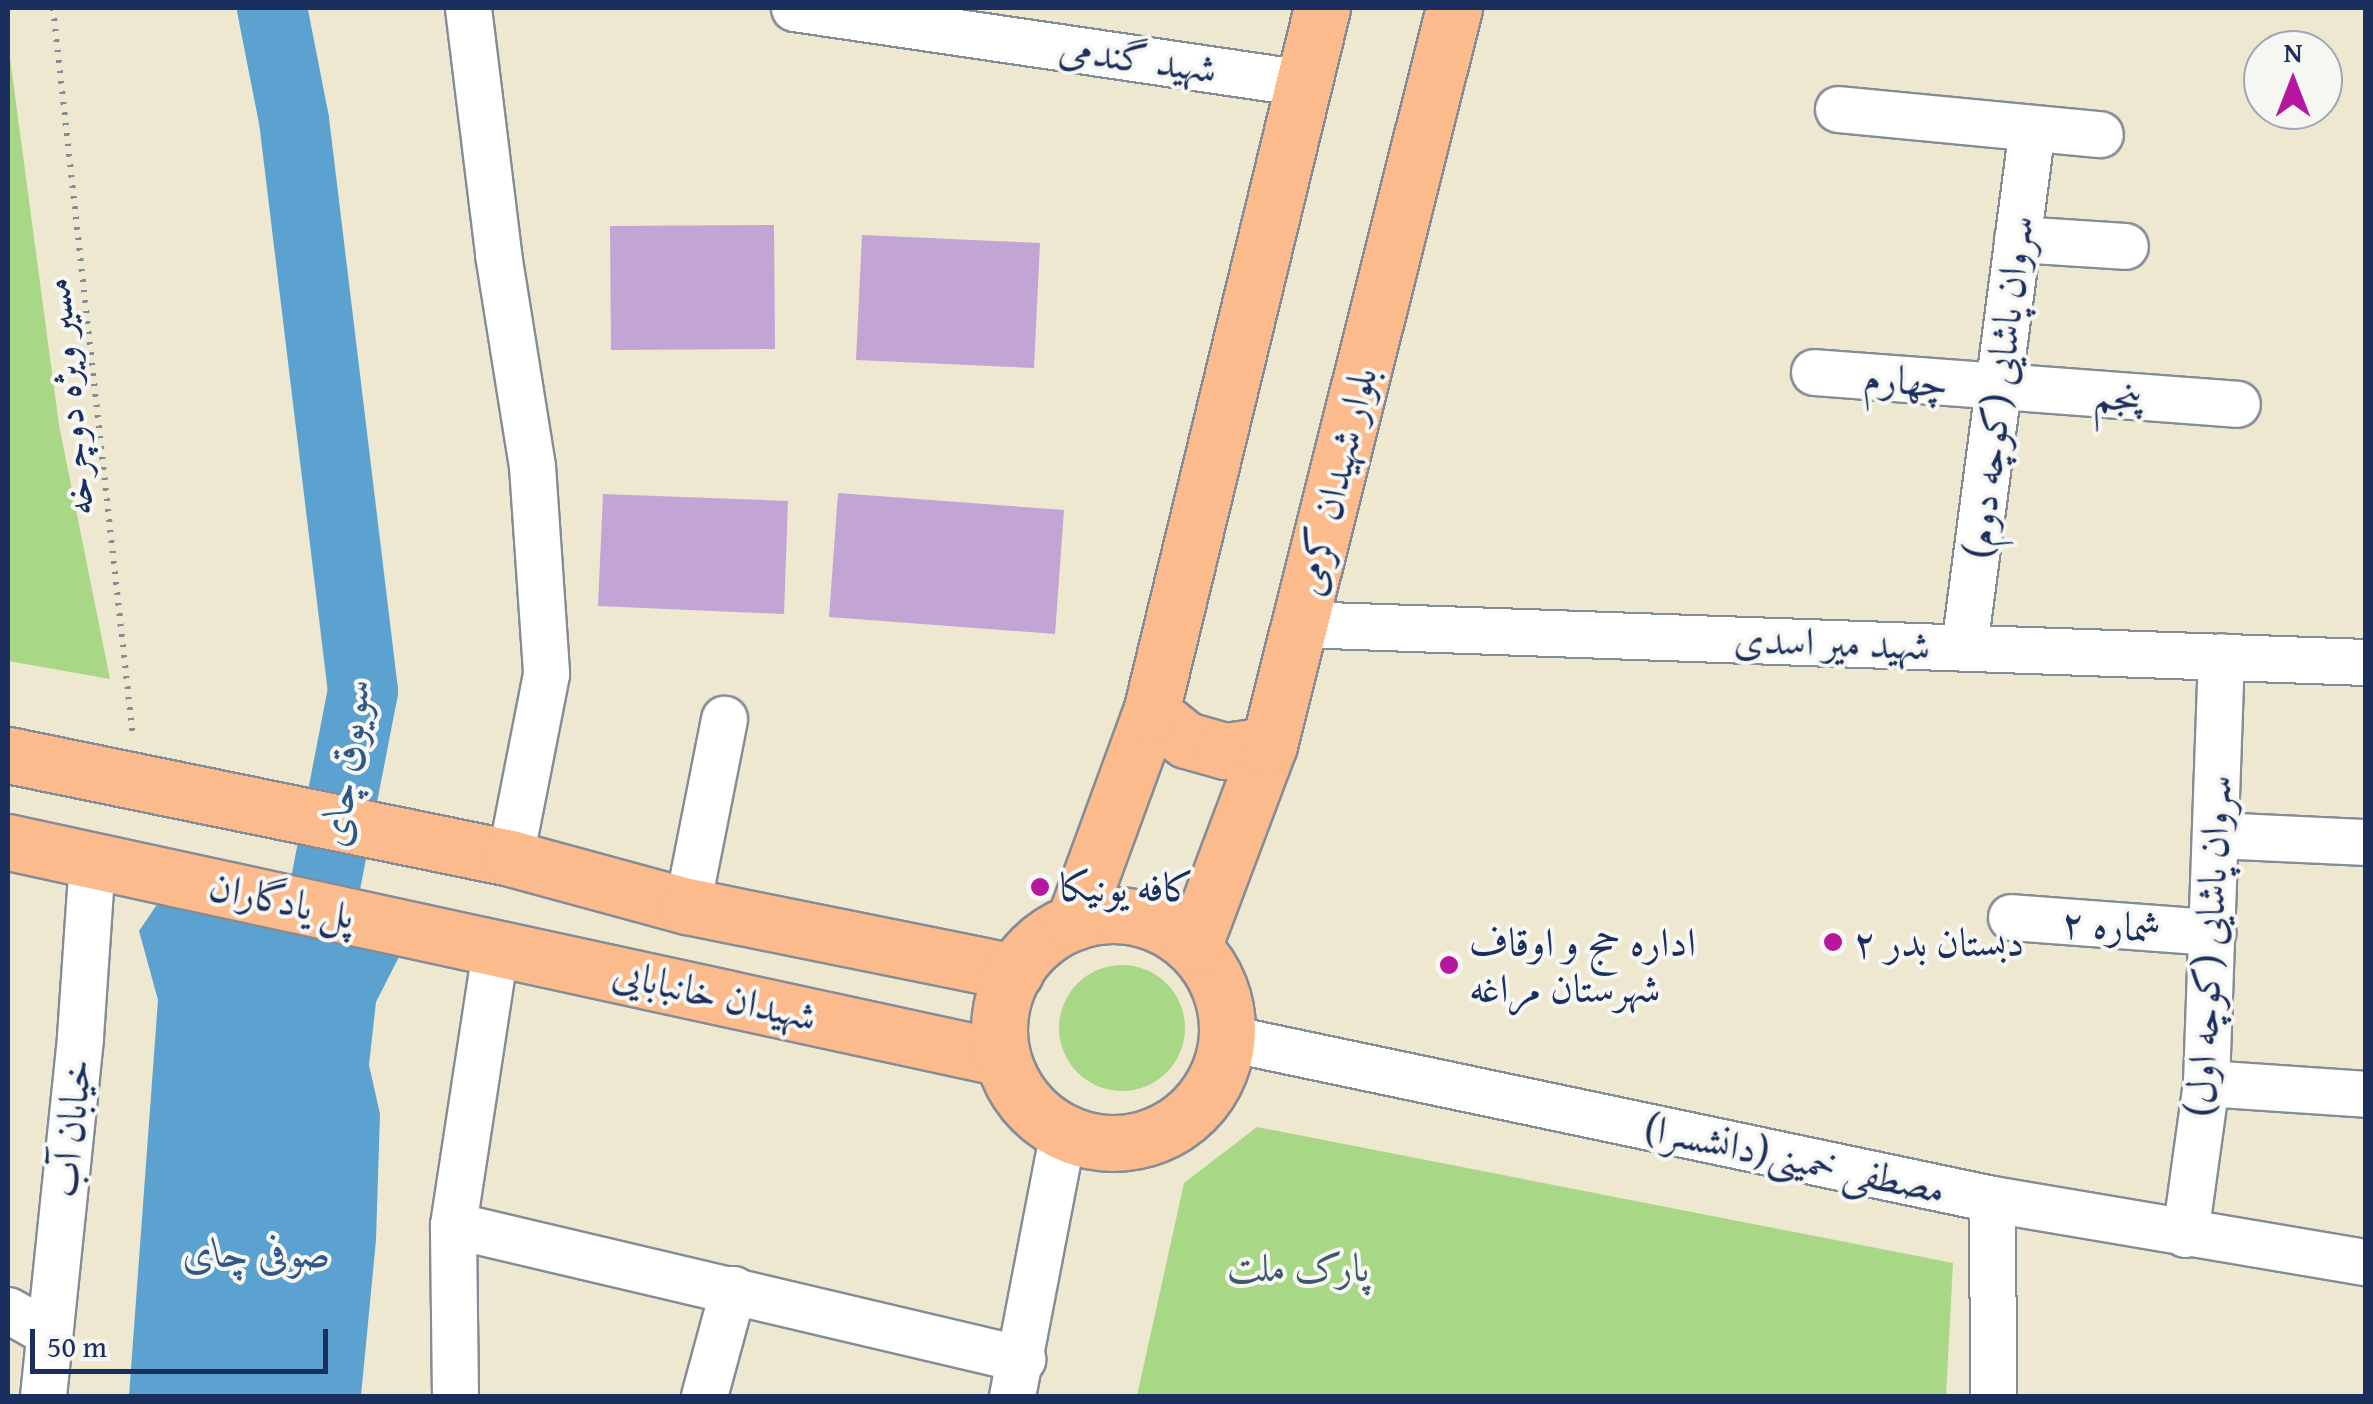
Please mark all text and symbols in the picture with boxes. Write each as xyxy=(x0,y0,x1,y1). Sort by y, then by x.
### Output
street label: شهید گندمی xyxy=(1056,23,1220,93)
north arrow xyxy=(2243,30,2343,130)
text: N xyxy=(2284,31,2302,72)
street label: سروان پاشایی (کوچه دوم) xyxy=(1953,213,2043,561)
street label: مسیر ویژه دوچرخه xyxy=(31,275,103,519)
street label: چهارم xyxy=(1862,352,1950,408)
street label: بلوار شهیدان کرمی xyxy=(1283,362,1387,600)
street label: پنجم xyxy=(2092,370,2144,422)
street label: شهید میر اسدی xyxy=(1733,615,1931,669)
water label: سویوق چای xyxy=(307,674,381,850)
street label: سروان پاشایی (کوچه اول) xyxy=(2175,774,2241,1118)
street label: پل یادگاران xyxy=(205,861,359,939)
place label: کافه یونیکا xyxy=(1060,863,1194,911)
marker: کافه یونیکا xyxy=(1029,876,1051,898)
street label: شماره ۲ xyxy=(2059,898,2163,952)
place label: اداره حج و اوقاف شهرستان مراغه xyxy=(1469,918,1696,1012)
place label: دبستان بدر ۲ xyxy=(1853,918,2024,966)
marker: دبستان بدر ۲ xyxy=(1822,931,1844,953)
street label: شهیدان خانبابایی xyxy=(609,947,821,1041)
marker: اداره حج و اوقاف شهرستان مراغه xyxy=(1438,954,1460,976)
street label: خیابان آب xyxy=(39,1056,101,1200)
street label: (دانشسرا)مصطفی خمینی xyxy=(1640,1103,1950,1213)
water label: صوفی چای xyxy=(182,1227,332,1277)
park label: پارک ملت xyxy=(1227,1243,1369,1291)
scale bar xyxy=(35,1309,332,1371)
text: 50 m xyxy=(47,1324,107,1368)

